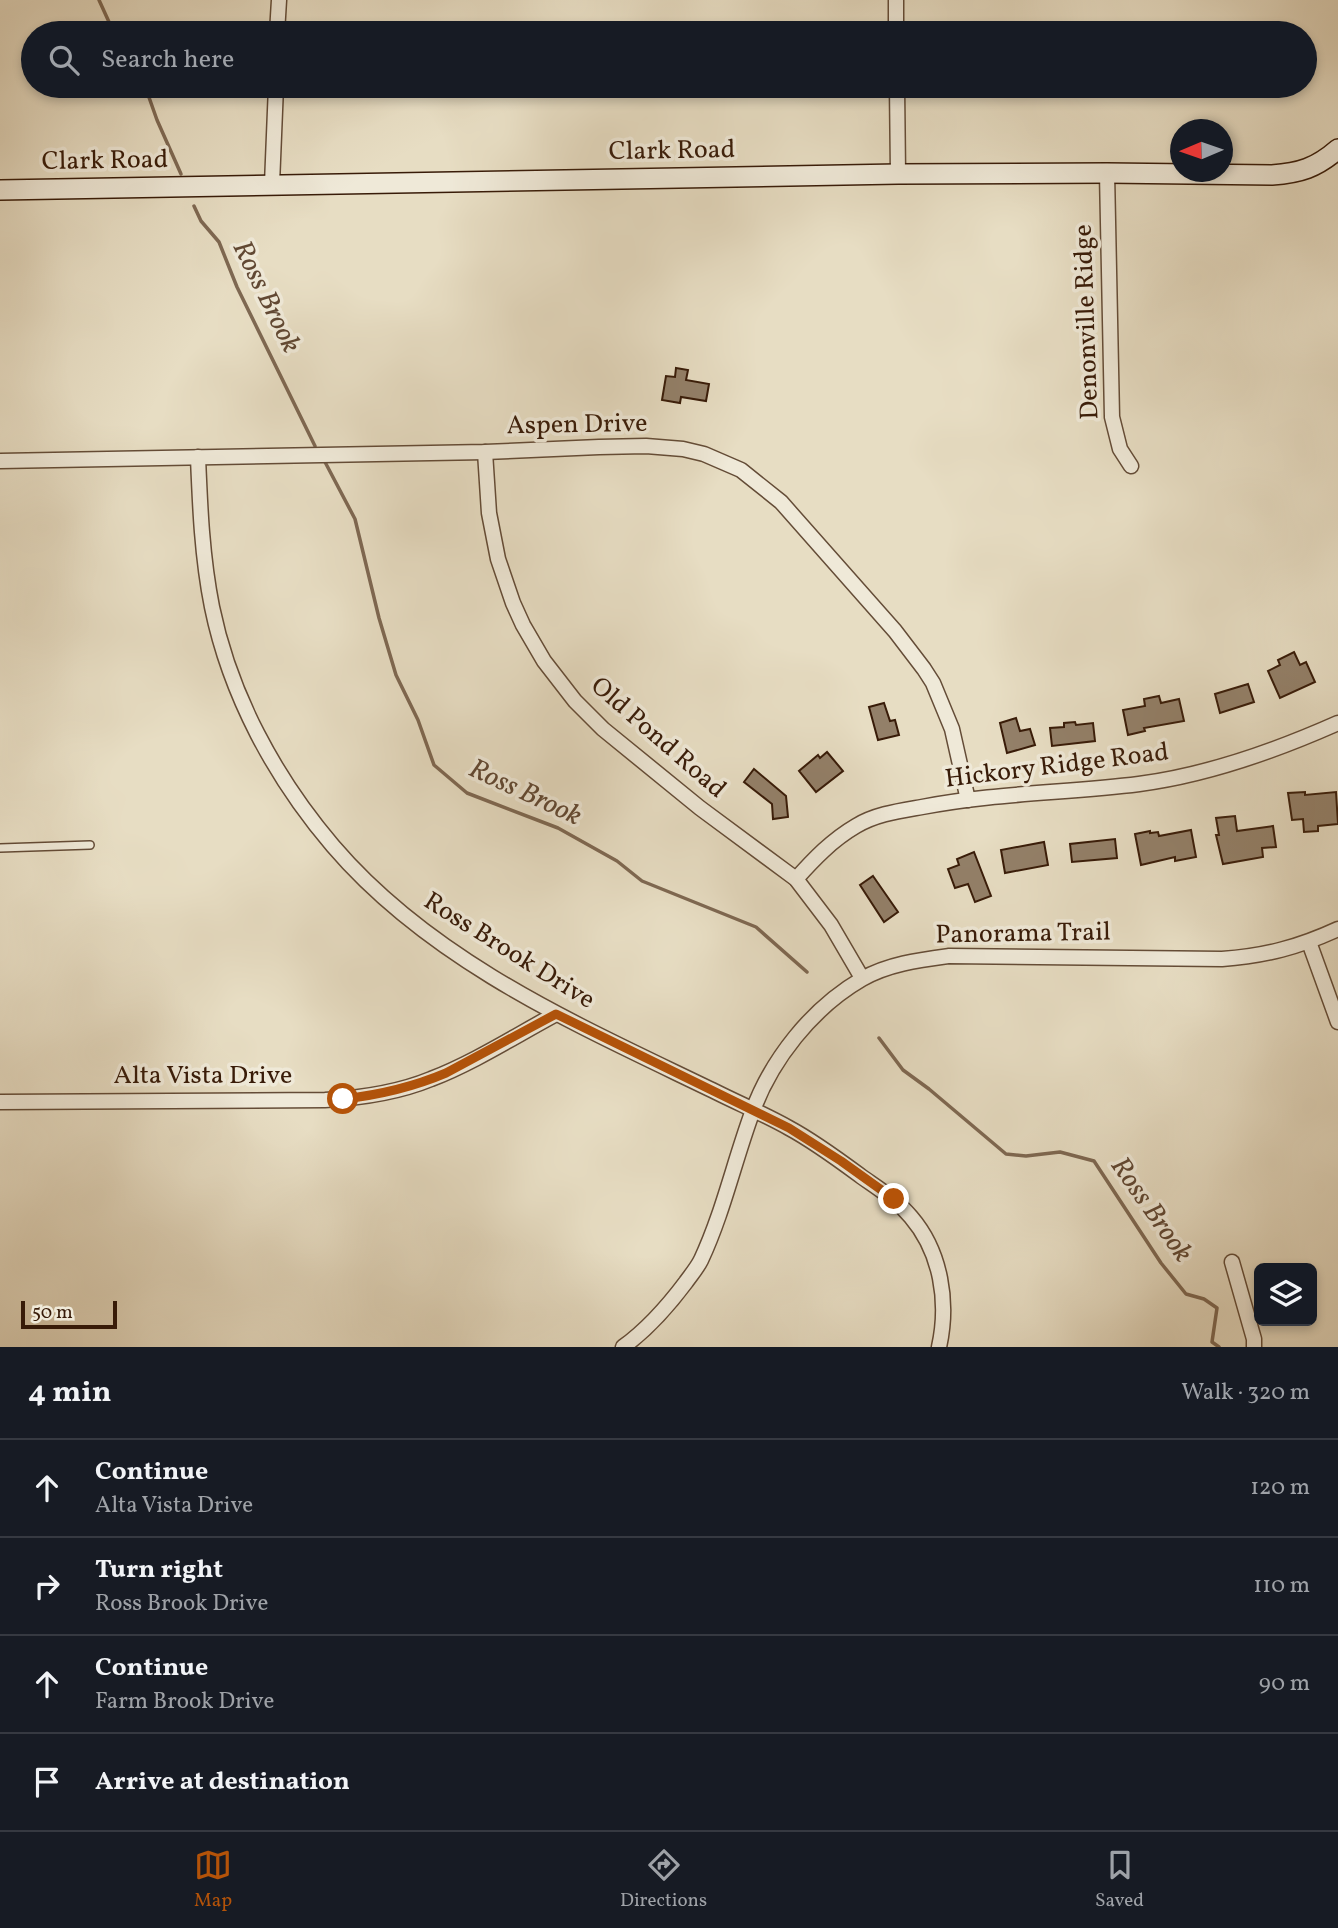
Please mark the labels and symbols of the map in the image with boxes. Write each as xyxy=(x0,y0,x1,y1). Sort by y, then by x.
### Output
north arrow xyxy=(1170,119,1233,182)
street label: Clark Road xyxy=(608,132,736,170)
street label: Clark Road xyxy=(41,142,169,180)
street label: Denonville Ridge xyxy=(1066,224,1108,420)
water label: Ross Brook xyxy=(222,234,310,360)
street label: Aspen Drive xyxy=(506,406,648,444)
street label: Old Pond Road xyxy=(582,669,734,807)
street label: Hickory Ridge Road xyxy=(943,734,1171,798)
water label: Ross Brook xyxy=(462,750,588,836)
street label: Ross Brook Drive xyxy=(416,884,602,1018)
street label: Panorama Trail xyxy=(935,914,1111,954)
street label: Alta Vista Drive xyxy=(114,1058,292,1094)
route start xyxy=(327,1083,358,1114)
water label: Ross Brook xyxy=(1100,1149,1202,1271)
route end xyxy=(878,1183,909,1214)
scale bar xyxy=(21,1298,117,1330)

